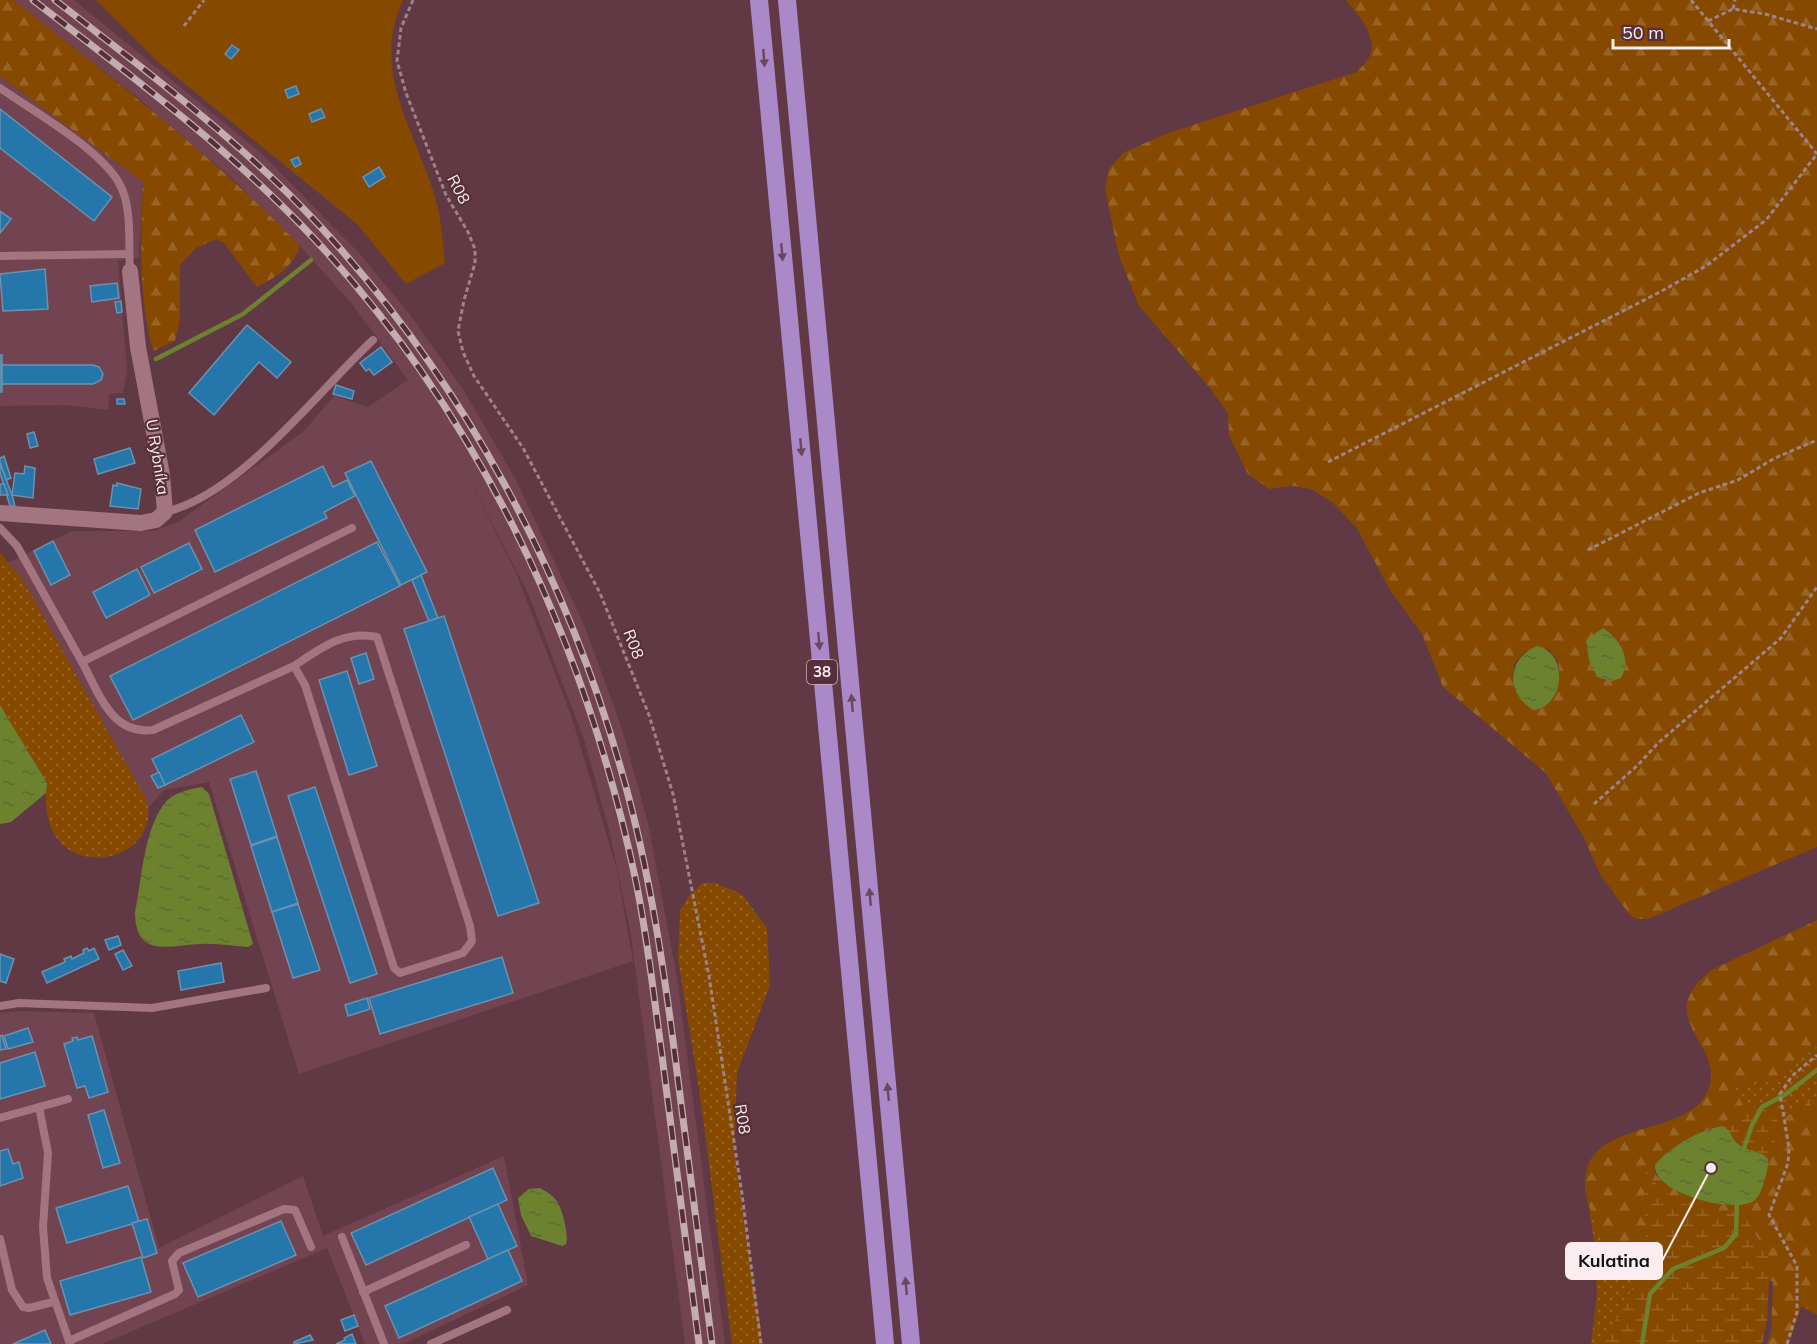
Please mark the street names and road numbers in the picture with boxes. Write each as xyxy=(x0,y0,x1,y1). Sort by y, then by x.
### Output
street label: R08 xyxy=(443,171,475,207)
street label: U Rybníka xyxy=(142,418,174,496)
street label: R08 xyxy=(619,626,649,662)
road number: 38 xyxy=(807,660,837,684)
street label: R08 xyxy=(731,1102,755,1136)

